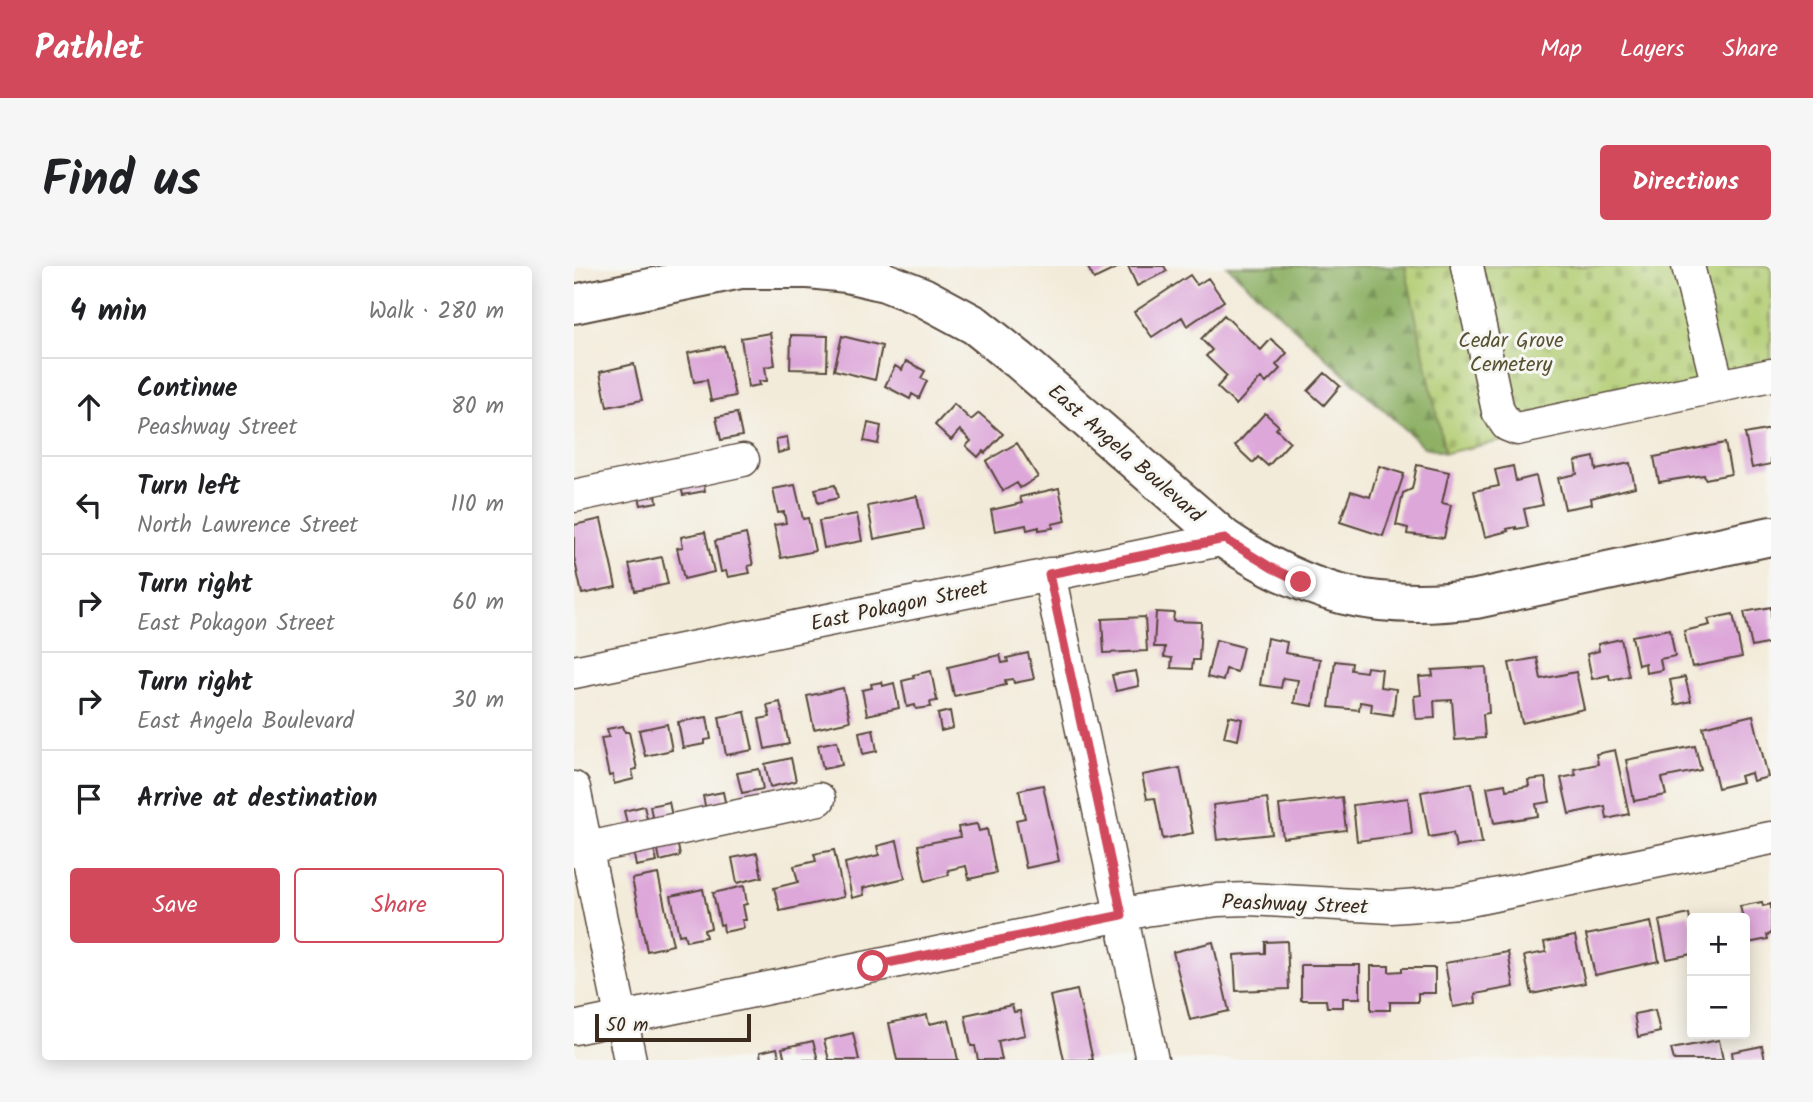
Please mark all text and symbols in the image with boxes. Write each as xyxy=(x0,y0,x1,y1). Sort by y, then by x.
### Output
text: Pathlet xyxy=(35,23,143,76)
text: Map xyxy=(1540,30,1582,69)
text: Layers xyxy=(1620,30,1684,69)
text: Share xyxy=(1722,30,1778,69)
text: Find us xyxy=(42,143,200,221)
button: Directions xyxy=(1600,145,1771,220)
text: 4 min xyxy=(70,288,147,336)
text: Walk · 280 m xyxy=(369,294,504,330)
park label: Cedar Grove Cemetery xyxy=(1458,325,1564,382)
text: Continue xyxy=(137,368,238,410)
street label: East Angela Boulevard xyxy=(1039,377,1211,532)
icon: ahead xyxy=(70,388,108,426)
text: 80 m xyxy=(451,389,504,425)
text: Peashway Street xyxy=(137,410,297,446)
text: Turn left xyxy=(137,466,240,508)
icon: left xyxy=(70,486,108,524)
text: 110 m xyxy=(451,487,504,523)
text: North Lawrence Street xyxy=(137,508,358,544)
text: Turn right xyxy=(137,564,253,606)
route end xyxy=(1285,566,1316,597)
street label: East Pokagon Street xyxy=(808,571,992,641)
icon: right xyxy=(70,584,108,622)
text: 60 m xyxy=(452,585,504,621)
text: East Pokagon Street xyxy=(137,606,335,642)
text: Turn right xyxy=(137,662,253,704)
icon: right xyxy=(70,682,108,720)
text: 30 m xyxy=(452,683,504,719)
text: East Angela Boulevard xyxy=(137,704,354,740)
text: Arrive at destination xyxy=(137,778,377,820)
icon: arrive xyxy=(70,780,108,818)
button: Save xyxy=(70,868,280,943)
button: Share xyxy=(294,868,504,943)
street label: Peashway Street xyxy=(1221,886,1370,925)
map controls xyxy=(1687,913,1750,1039)
button: + xyxy=(1687,913,1750,976)
route start xyxy=(857,950,888,981)
button: − xyxy=(1687,976,1750,1039)
scale bar xyxy=(595,1011,751,1043)
text: 50 m xyxy=(606,1011,648,1041)

